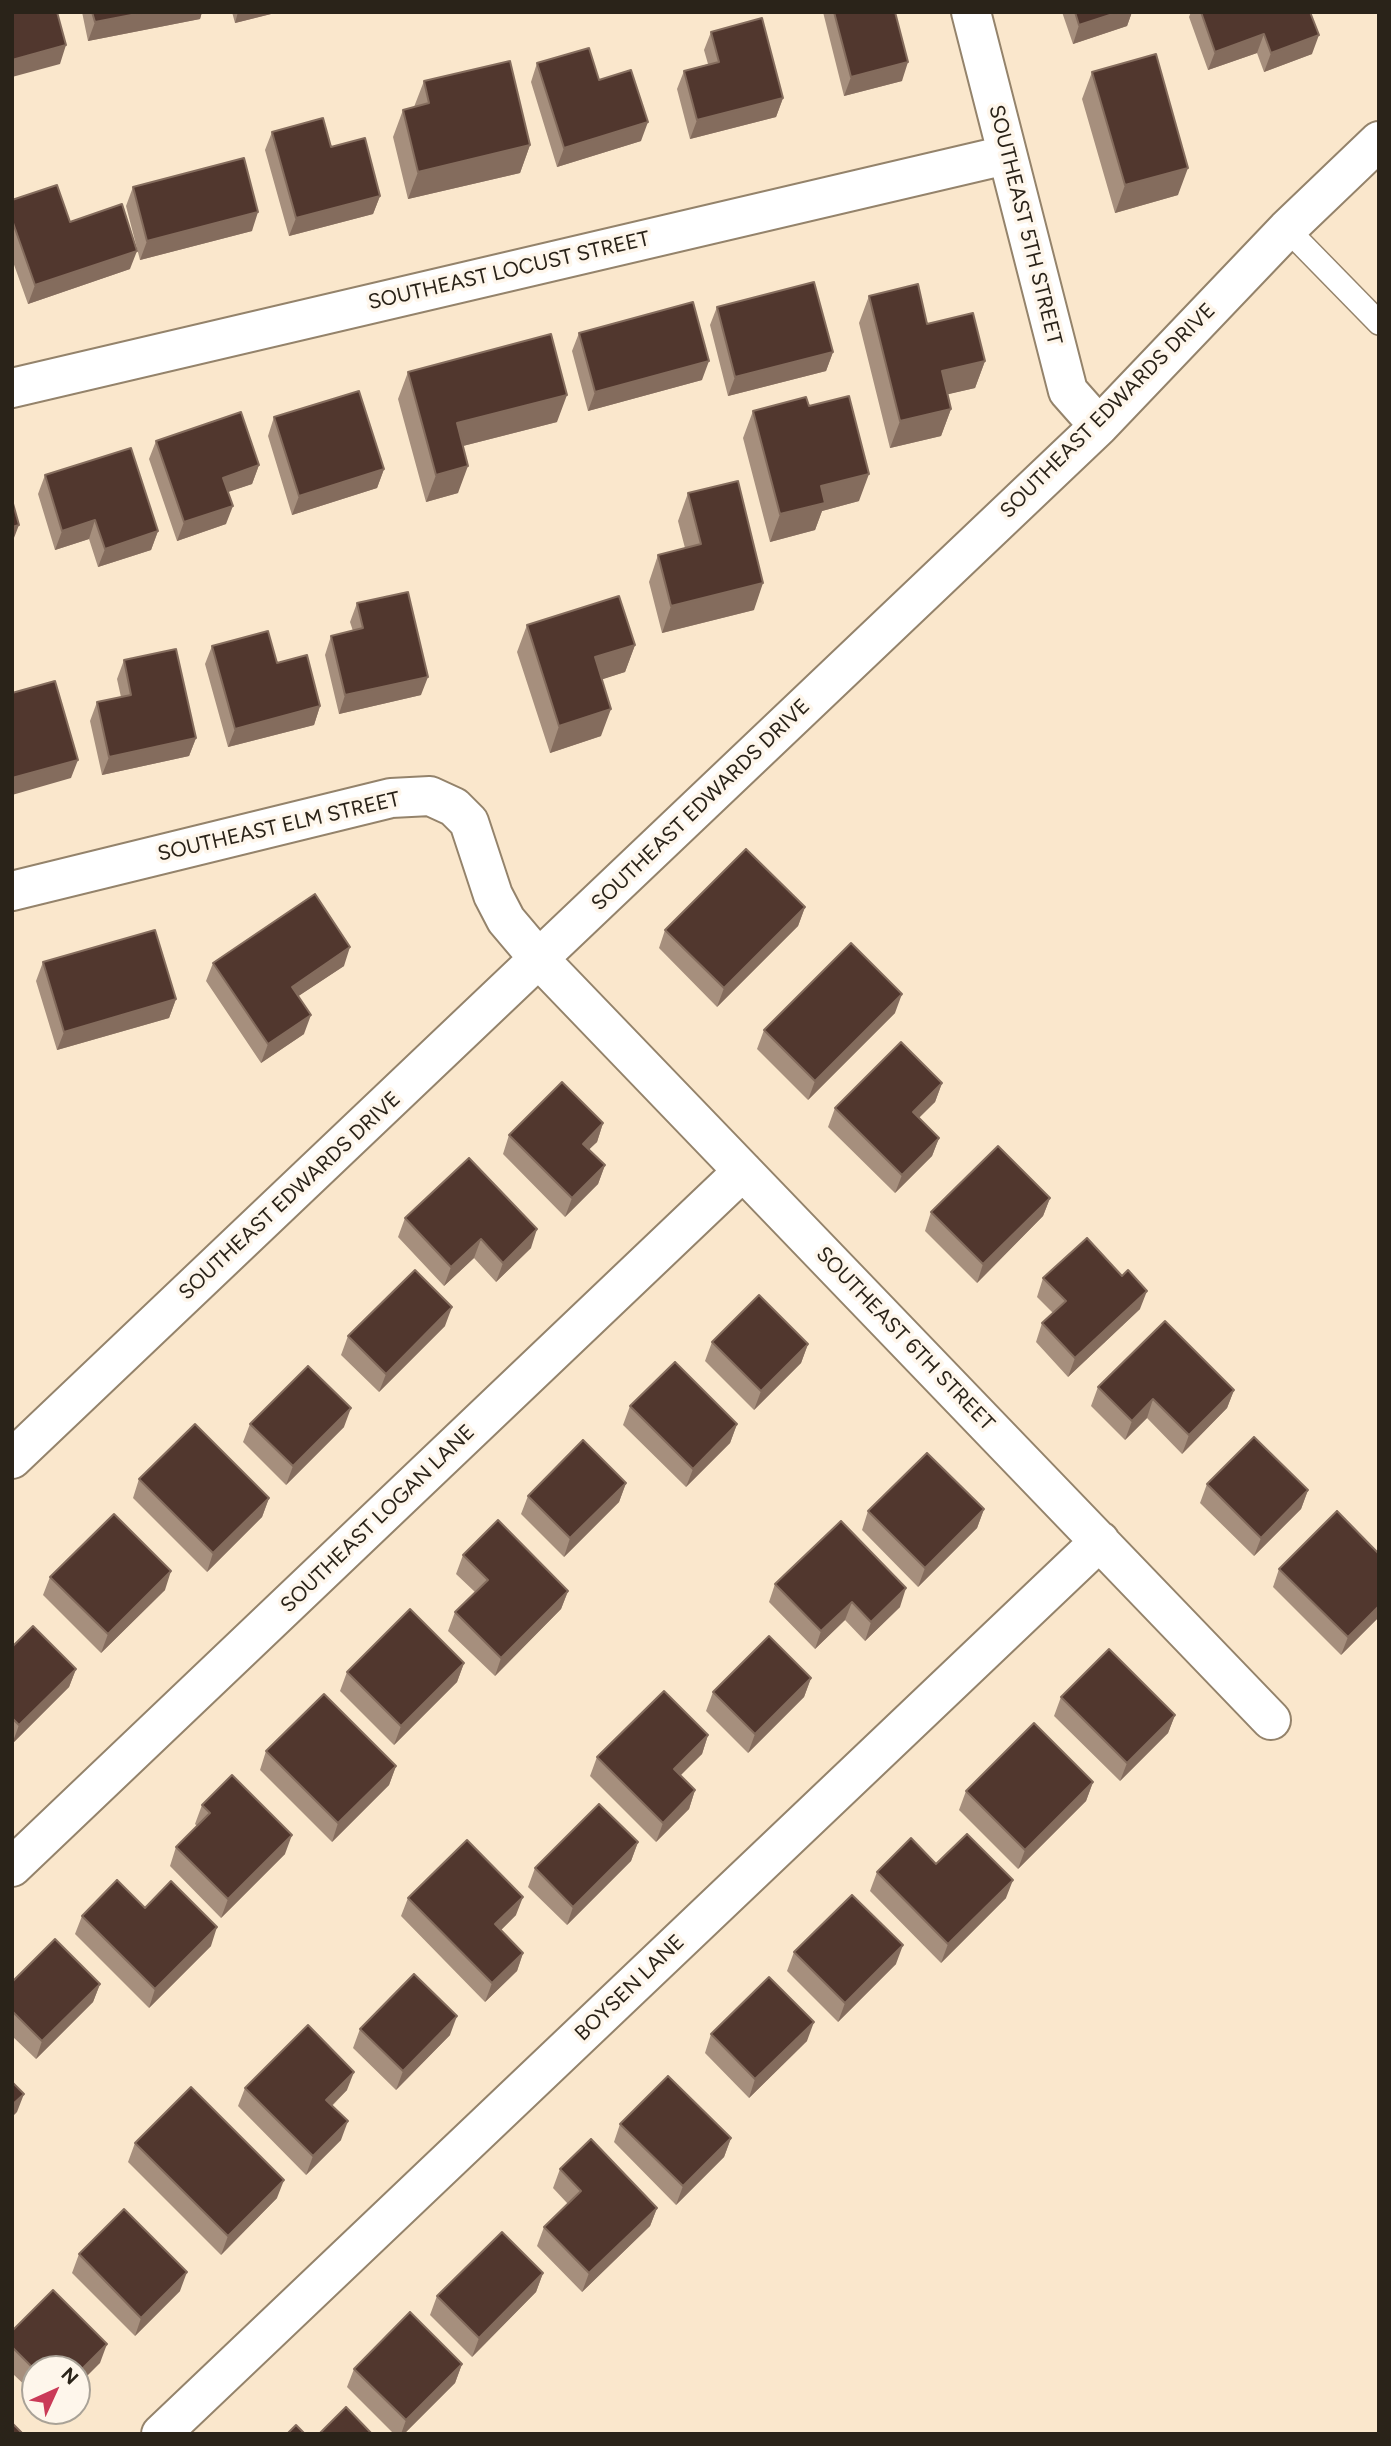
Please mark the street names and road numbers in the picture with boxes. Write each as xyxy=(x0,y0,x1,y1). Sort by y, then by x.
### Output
street label: SOUTHEAST 5TH STREET xyxy=(983,102,1067,348)
street label: SOUTHEAST LOCUST STREET xyxy=(366,226,652,316)
street label: SOUTHEAST EDWARDS DRIVE xyxy=(995,298,1221,524)
street label: SOUTHEAST EDWARDS DRIVE xyxy=(587,694,815,916)
street label: SOUTHEAST ELM STREET xyxy=(155,787,403,867)
street label: SOUTHEAST EDWARDS DRIVE xyxy=(174,1087,406,1305)
street label: SOUTHEAST 6TH STREET xyxy=(810,1242,1000,1436)
street label: SOUTHEAST LOGAN LANE xyxy=(276,1420,480,1618)
street label: BOYSEN LANE xyxy=(570,1930,690,2046)

